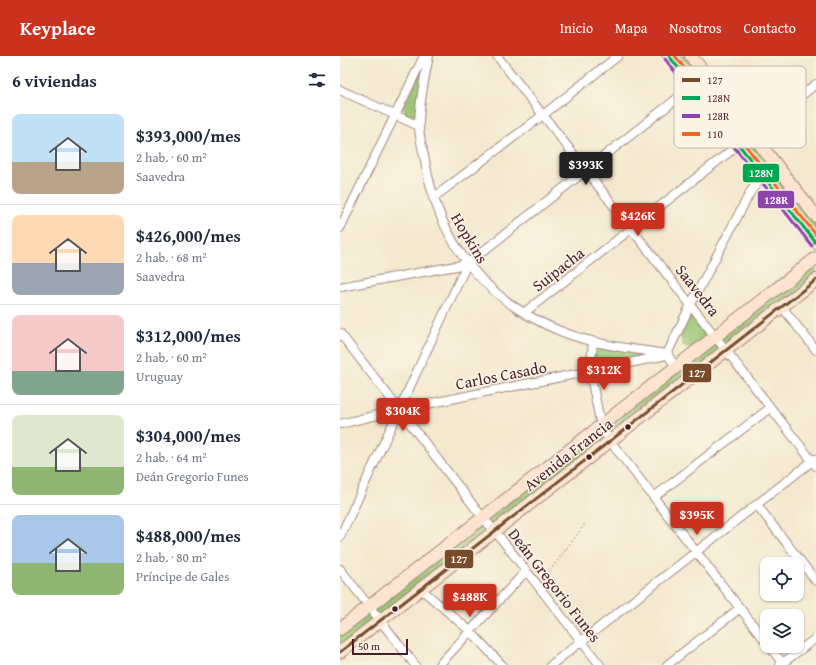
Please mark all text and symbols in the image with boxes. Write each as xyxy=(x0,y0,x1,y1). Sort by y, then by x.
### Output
text: Keyplace xyxy=(20,14,96,42)
text: Inicio xyxy=(560,18,593,38)
text: Mapa xyxy=(615,18,647,38)
text: Nosotros xyxy=(669,18,722,38)
text: Contacto xyxy=(744,18,796,38)
legend xyxy=(674,66,806,148)
text: 6 viviendas xyxy=(12,68,97,93)
icon: filters xyxy=(306,69,328,91)
text: 127 xyxy=(707,72,723,88)
text: 128N xyxy=(707,90,730,106)
text: 128R xyxy=(707,108,730,124)
text: $393,000/mes xyxy=(136,123,241,148)
text: 110 xyxy=(707,126,723,142)
icon: home xyxy=(44,130,92,178)
text: 2 hab. · 60 m² xyxy=(136,148,207,167)
pin: $393K xyxy=(558,152,614,186)
text: $393K xyxy=(568,155,604,174)
line badge: 128N xyxy=(742,163,780,183)
text: 128N xyxy=(749,165,774,181)
text: Saavedra xyxy=(136,167,185,186)
line badge: 128R xyxy=(757,190,795,209)
text: 128R xyxy=(764,192,788,208)
pin: $426K xyxy=(610,203,666,237)
text: $426K xyxy=(620,206,656,225)
street label: Hopkins xyxy=(445,208,495,268)
text: $426,000/mes xyxy=(136,223,241,248)
icon: home xyxy=(44,231,92,279)
street label: Suipacha xyxy=(527,241,590,297)
text: 2 hab. · 68 m² xyxy=(136,248,207,267)
street label: Saavedra xyxy=(670,259,726,322)
text: Saavedra xyxy=(136,267,185,286)
text: $312,000/mes xyxy=(136,323,241,348)
icon: home xyxy=(44,331,92,379)
text: 2 hab. · 60 m² xyxy=(136,348,207,367)
street label: Carlos Casado xyxy=(453,354,549,396)
pin: $312K xyxy=(576,357,632,391)
text: $312K xyxy=(586,360,622,379)
line badge: 127 xyxy=(682,363,712,383)
text: 127 xyxy=(688,365,706,381)
text: Uruguay xyxy=(136,367,183,386)
pin: $304K xyxy=(375,398,431,432)
text: $304K xyxy=(385,401,421,420)
street label: Avenida Francia xyxy=(518,411,618,496)
unlabelled marker xyxy=(623,422,633,432)
text: $304,000/mes xyxy=(136,423,241,448)
icon: home xyxy=(44,431,92,479)
text: 2 hab. · 64 m² xyxy=(136,448,207,467)
unlabelled marker xyxy=(584,452,594,462)
text: Deán Gregorio Funes xyxy=(136,467,249,486)
pin: $395K xyxy=(669,502,725,536)
text: $395K xyxy=(679,505,715,524)
text: $488,000/mes xyxy=(136,523,241,548)
street label: Deán Gregorio Funes xyxy=(503,523,607,647)
icon: home xyxy=(44,531,92,579)
text: 2 hab. · 80 m² xyxy=(136,548,207,567)
line badge: 127 xyxy=(444,549,474,569)
text: 127 xyxy=(450,551,468,567)
map controls xyxy=(760,557,804,653)
button: locate xyxy=(760,557,804,601)
text: Príncipe de Gales xyxy=(136,567,229,586)
pin: $488K xyxy=(442,584,498,618)
text: $488K xyxy=(452,587,488,606)
unlabelled marker xyxy=(390,604,400,614)
button: layers xyxy=(760,609,804,653)
scale bar xyxy=(352,637,408,656)
text: 50 m xyxy=(358,638,380,654)

